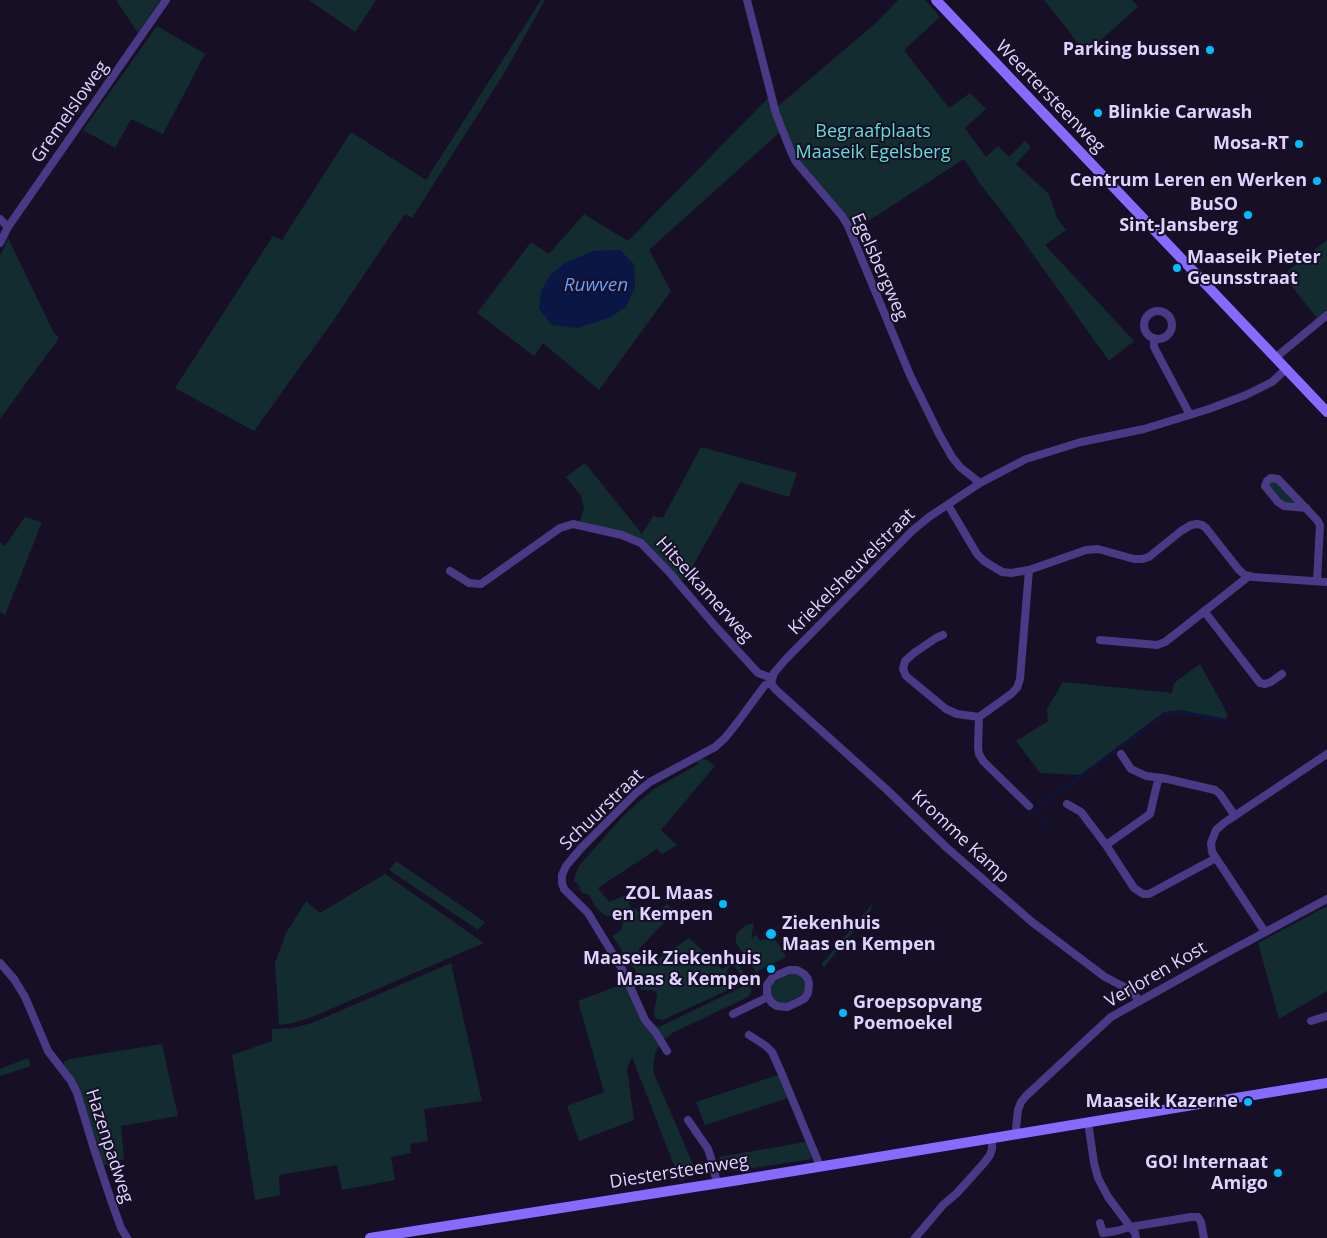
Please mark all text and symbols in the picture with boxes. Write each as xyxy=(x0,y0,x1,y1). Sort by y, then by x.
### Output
street label: Weertersteenweg xyxy=(991,36,1109,158)
place label: Parking bussen xyxy=(1063,39,1200,61)
marker: Parking bussen xyxy=(1204,44,1216,56)
street label: Gremelsloweg xyxy=(27,57,113,167)
place label: Blinkie Carwash xyxy=(1108,102,1252,124)
marker: Blinkie Carwash xyxy=(1092,107,1104,119)
park label: Begraafplaats Maaseik Egelsberg xyxy=(796,121,950,163)
place label: Mosa-RT xyxy=(1213,133,1289,155)
marker: Mosa-RT xyxy=(1293,138,1305,150)
place label: Centrum Leren en Werken xyxy=(1070,170,1307,192)
marker: Centrum Leren en Werken xyxy=(1311,175,1323,187)
place label: BuSO Sint-Jansberg xyxy=(1119,194,1238,236)
marker: BuSO Sint-Jansberg xyxy=(1242,209,1254,221)
street label: Egelsbergweg xyxy=(846,210,912,324)
place label: Maaseik Pieter Geunsstraat xyxy=(1187,247,1321,290)
marker: Maaseik Pieter Geunsstraat xyxy=(1171,262,1183,274)
water label: Ruwven xyxy=(564,275,628,297)
street label: Kriekelsheuvelstraat xyxy=(784,504,920,640)
street label: Hitselkamerweg xyxy=(651,533,757,647)
street label: Schuurstraat xyxy=(556,765,648,855)
street label: Kromme Kamp xyxy=(907,786,1013,888)
place label: ZOL Maas en Kempen xyxy=(612,883,713,926)
marker: ZOL Maas en Kempen xyxy=(717,898,729,910)
place label: Ziekenhuis Maas en Kempen xyxy=(782,913,936,956)
marker: Ziekenhuis Maas en Kempen xyxy=(764,927,778,941)
street label: Verloren Kost xyxy=(1101,937,1211,1013)
place label: Maaseik Ziekenhuis Maas & Kempen xyxy=(583,948,761,991)
marker: Maaseik Ziekenhuis Maas & Kempen xyxy=(765,963,777,975)
place label: Groepsopvang Poemoekel xyxy=(853,992,982,1034)
marker: Groepsopvang Poemoekel xyxy=(837,1007,849,1019)
street label: Hazenpadweg xyxy=(80,1086,138,1206)
place label: Maaseik Kazerne xyxy=(1085,1091,1238,1113)
marker: Maaseik Kazerne xyxy=(1242,1096,1254,1108)
street label: Diestersteenweg xyxy=(608,1150,750,1194)
place label: GO! Internaat Amigo xyxy=(1145,1152,1268,1194)
marker: GO! Internaat Amigo xyxy=(1272,1167,1284,1179)

